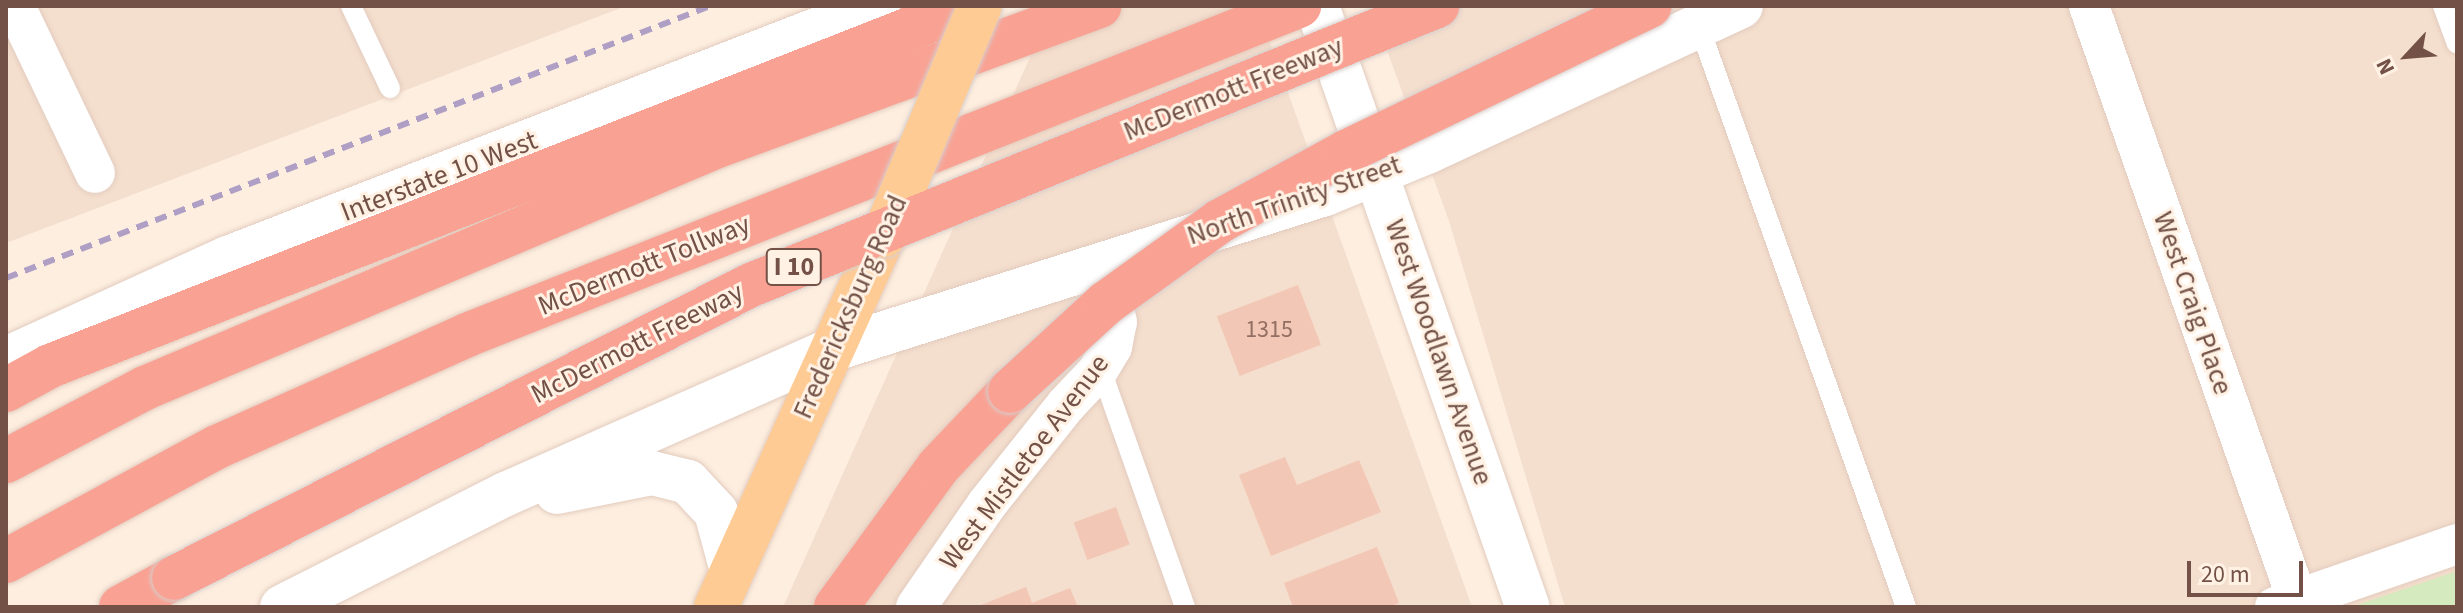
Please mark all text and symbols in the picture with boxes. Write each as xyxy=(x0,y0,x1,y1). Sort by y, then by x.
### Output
north arrow xyxy=(2367,16,2447,96)
street label: McDermott Freeway xyxy=(1118,30,1348,148)
text: N xyxy=(2368,53,2403,80)
street label: Interstate 10 West xyxy=(336,123,542,229)
street label: North Trinity Street xyxy=(1183,148,1405,252)
street label: Fredericksburg Road xyxy=(786,190,914,424)
street label: McDermott Tollway xyxy=(533,207,755,323)
street label: West Craig Place xyxy=(2146,207,2240,399)
street label: West Woodlawn Avenue xyxy=(1378,215,1500,489)
road number: I 10 xyxy=(764,245,824,289)
street label: McDermott Freeway xyxy=(525,275,749,411)
house number: 1315 xyxy=(1245,316,1293,344)
street label: West Mistletoe Avenue xyxy=(932,348,1116,576)
scale bar xyxy=(2191,545,2307,595)
text: 20 m xyxy=(2201,557,2250,592)

